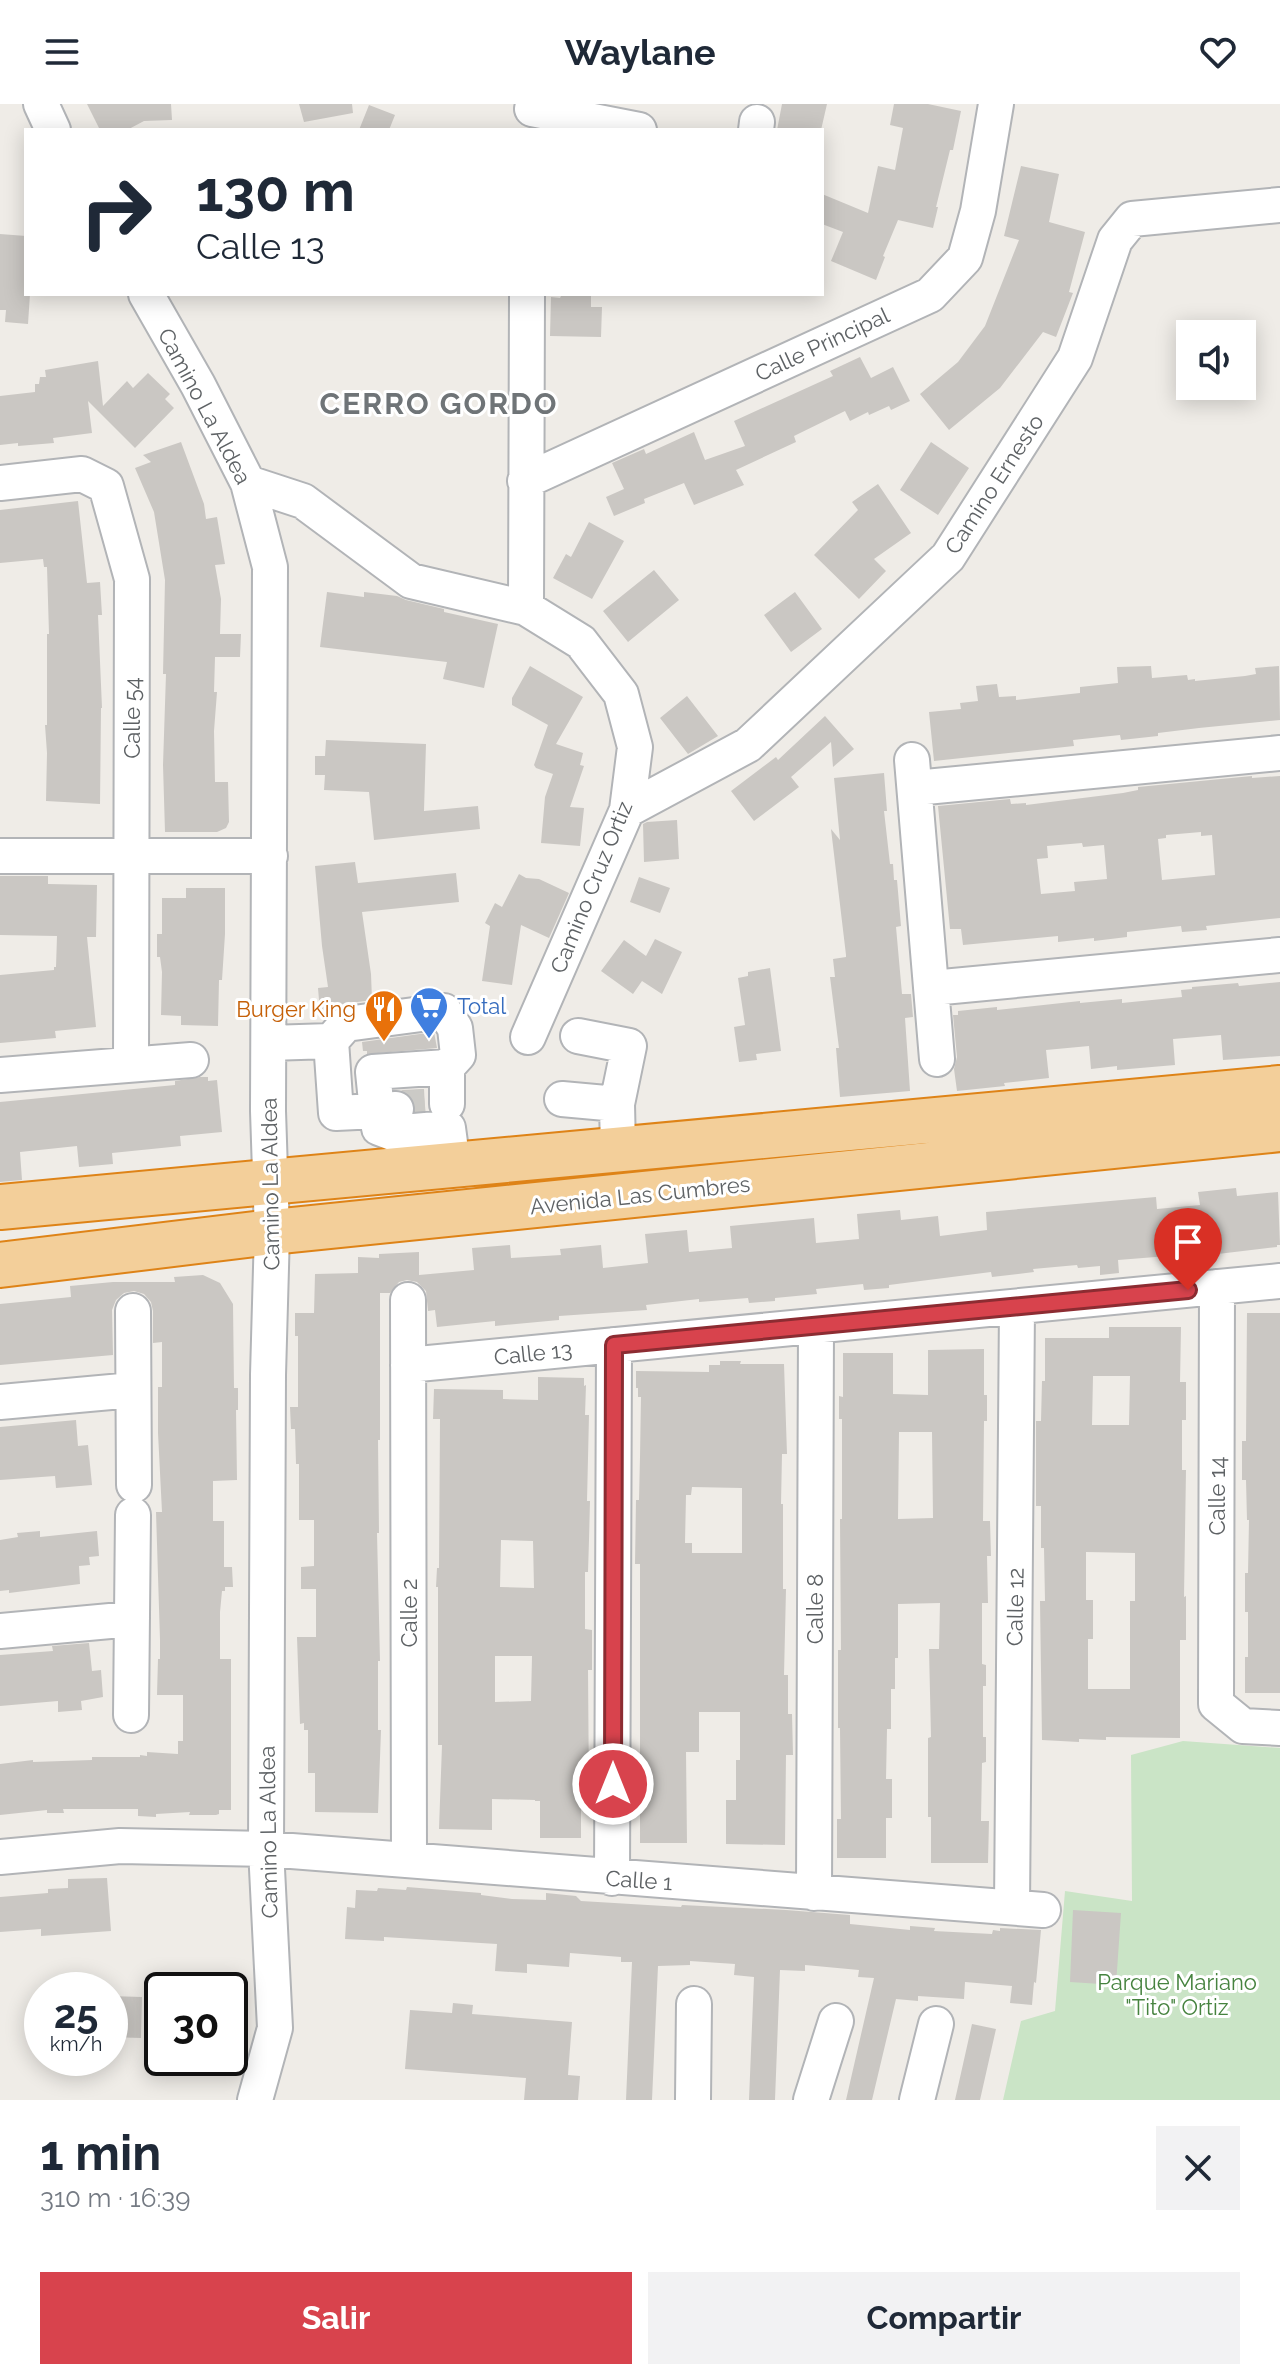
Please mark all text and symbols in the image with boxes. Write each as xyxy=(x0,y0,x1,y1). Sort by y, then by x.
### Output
icon: menu xyxy=(40,30,84,74)
icon: heart xyxy=(1196,30,1240,74)
text: Waylane xyxy=(565,31,715,73)
text: 130 m xyxy=(196,158,355,224)
icon: right xyxy=(64,160,168,264)
text: Calle 13 xyxy=(196,225,325,267)
street label: Calle Principal xyxy=(751,302,893,386)
map controls xyxy=(1176,320,1256,400)
button: sound xyxy=(1176,320,1256,400)
street label: Camino La Aldea xyxy=(153,324,257,488)
district label: CERRO GORDO xyxy=(320,386,558,421)
street label: Camino Ernesto xyxy=(939,409,1049,559)
street label: Calle 54 xyxy=(119,677,145,759)
street label: Camino Cruz Ortiz xyxy=(545,797,637,977)
supermarket icon: Total xyxy=(408,985,450,1040)
restaurant icon: Burger King xyxy=(363,988,405,1043)
place label: Total xyxy=(457,993,506,1019)
place label: Burger King xyxy=(236,996,356,1022)
street label: Camino La Aldea xyxy=(255,1097,285,1271)
street label: Avenida Las Cumbres xyxy=(529,1171,751,1219)
pin xyxy=(1154,1208,1222,1290)
icon: arrive xyxy=(1166,1220,1210,1264)
street label: Calle 13 xyxy=(492,1336,574,1370)
street label: Calle 14 xyxy=(1204,1456,1230,1536)
street label: Calle 12 xyxy=(1001,1568,1029,1646)
street label: Calle 8 xyxy=(802,1574,828,1644)
street label: Calle 2 xyxy=(396,1578,422,1648)
position arrow xyxy=(571,1742,655,1826)
street label: Camino La Aldea xyxy=(253,1745,283,1919)
street label: Calle 1 xyxy=(605,1865,673,1895)
park label: Parque Mariano "Tito" Ortiz xyxy=(1097,1969,1257,2020)
speed limit sign: 30 xyxy=(144,1972,248,2076)
text: 25 xyxy=(54,1990,98,2037)
text: km/h xyxy=(50,2032,102,2056)
text: 1 min xyxy=(40,2125,161,2181)
button: close xyxy=(1156,2126,1240,2210)
text: 310 m · 16:39 xyxy=(40,2183,190,2213)
button: Salir xyxy=(40,2272,632,2364)
button: Compartir xyxy=(648,2272,1240,2364)

